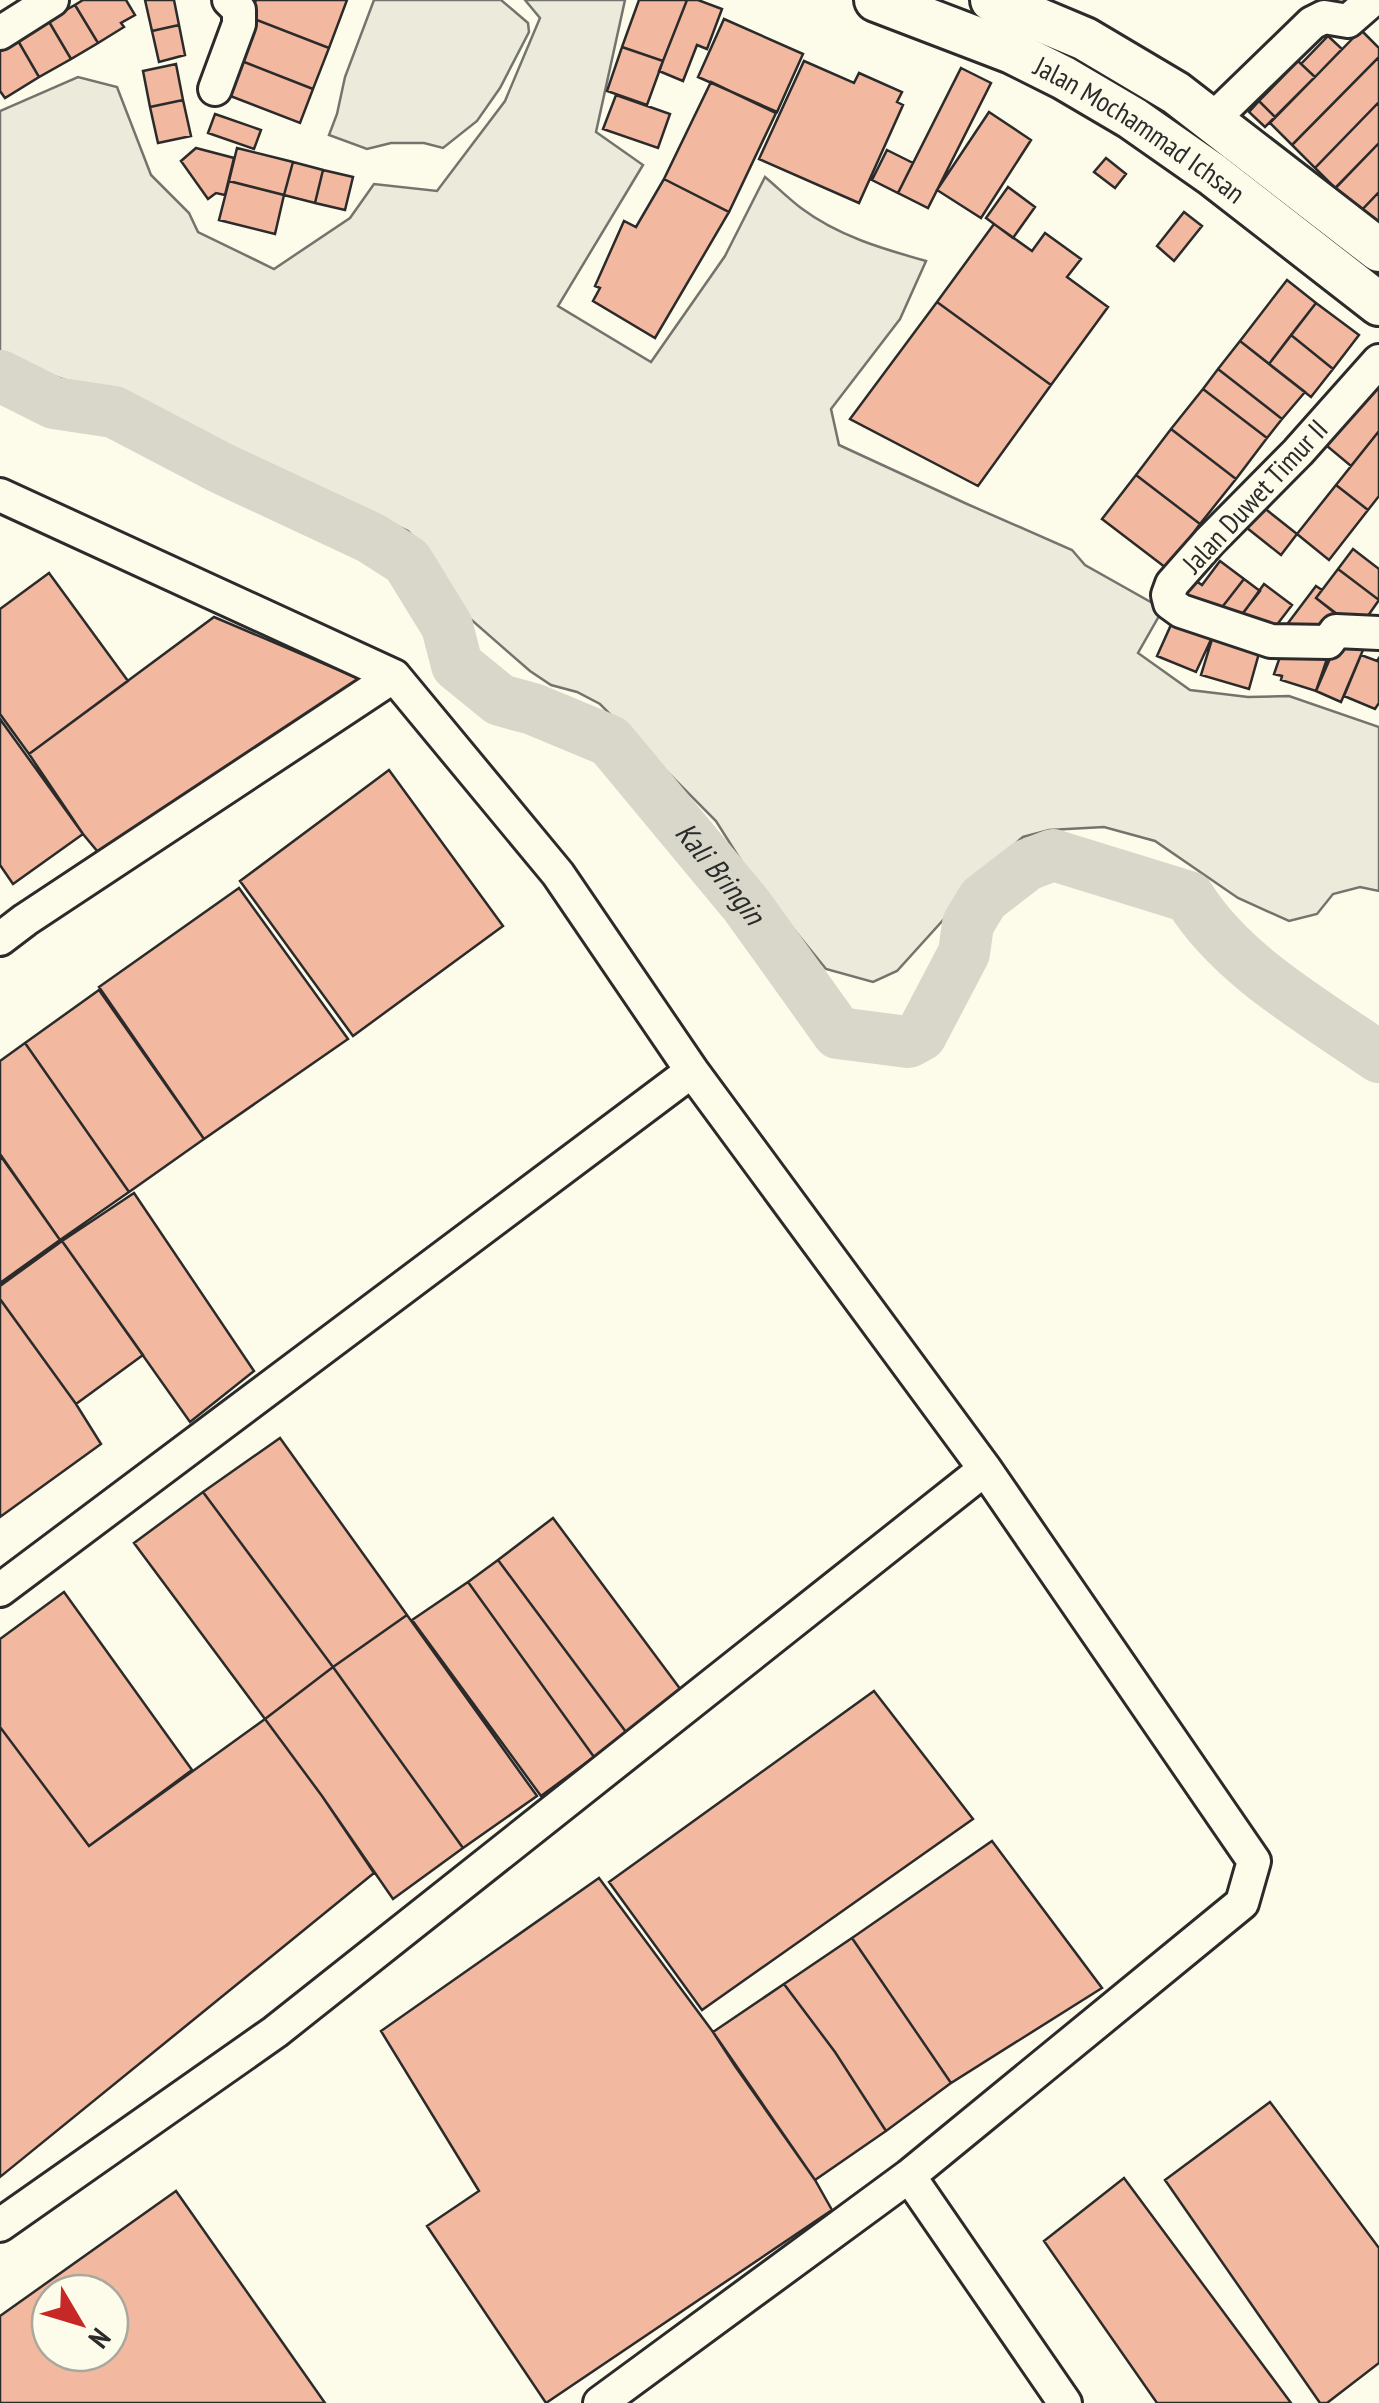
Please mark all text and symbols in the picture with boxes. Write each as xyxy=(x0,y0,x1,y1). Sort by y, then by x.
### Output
street label: Jalan Mochammad Ichsan xyxy=(1027,47,1253,211)
street label: Jalan Duwet Timur II xyxy=(1173,411,1335,581)
water label: Kali Bringin xyxy=(668,814,776,933)
north arrow xyxy=(30,2273,130,2373)
text: N xyxy=(81,2321,119,2356)

